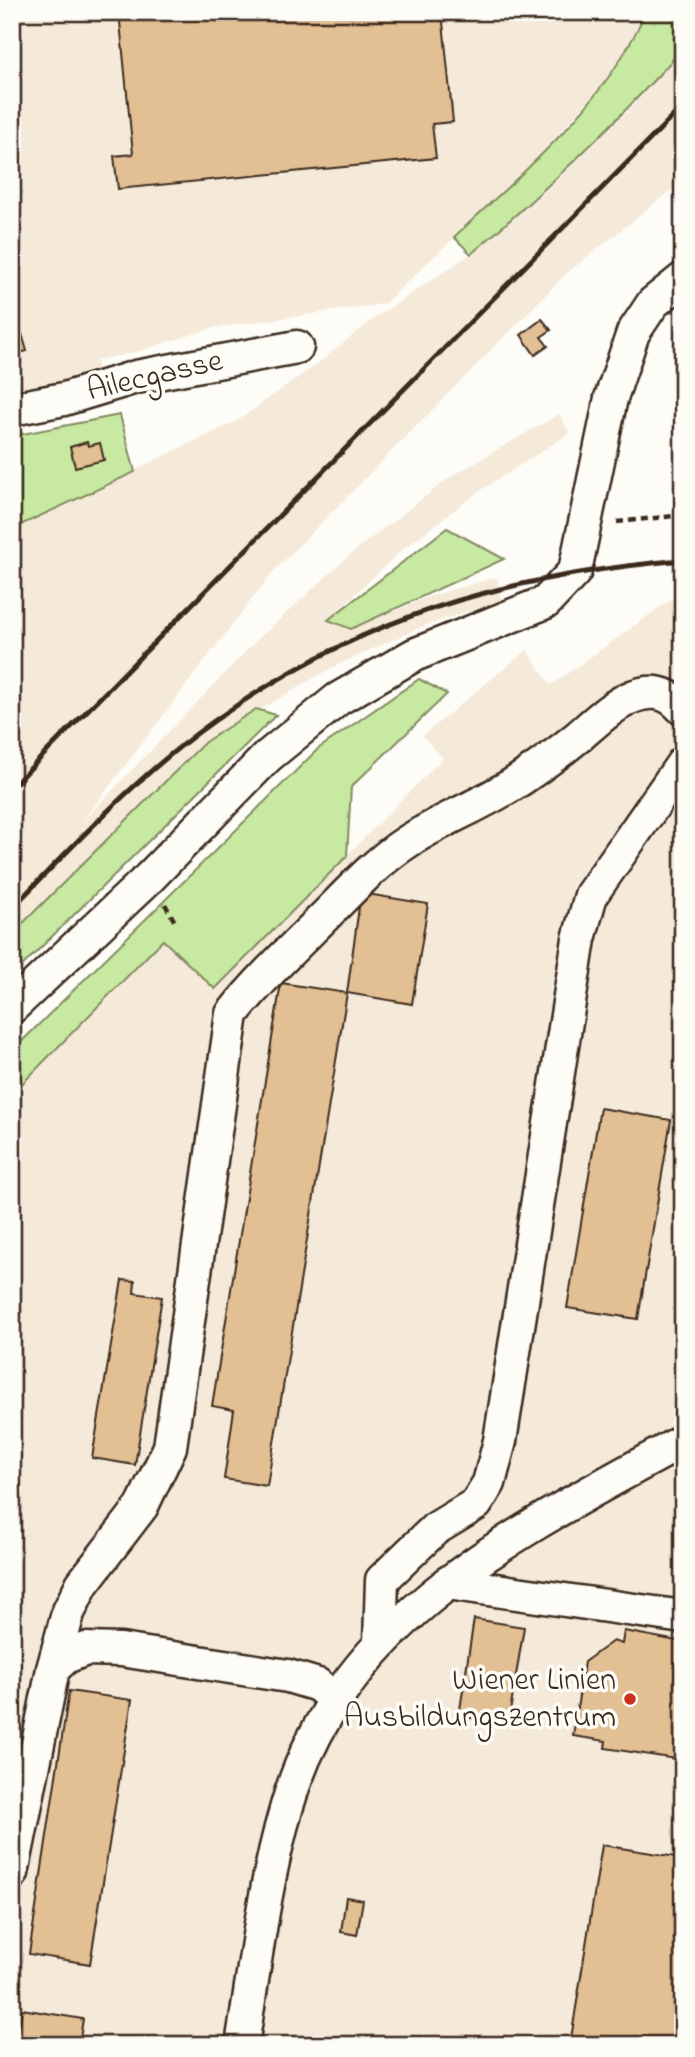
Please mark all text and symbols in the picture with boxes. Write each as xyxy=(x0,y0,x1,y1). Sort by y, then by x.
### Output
street label: Ailecgasse xyxy=(82,338,228,415)
place label: Wiener Linien Ausbildungszentrum xyxy=(344,1658,616,1742)
marker: Wiener Linien Ausbildungszentrum xyxy=(622,1691,638,1707)

